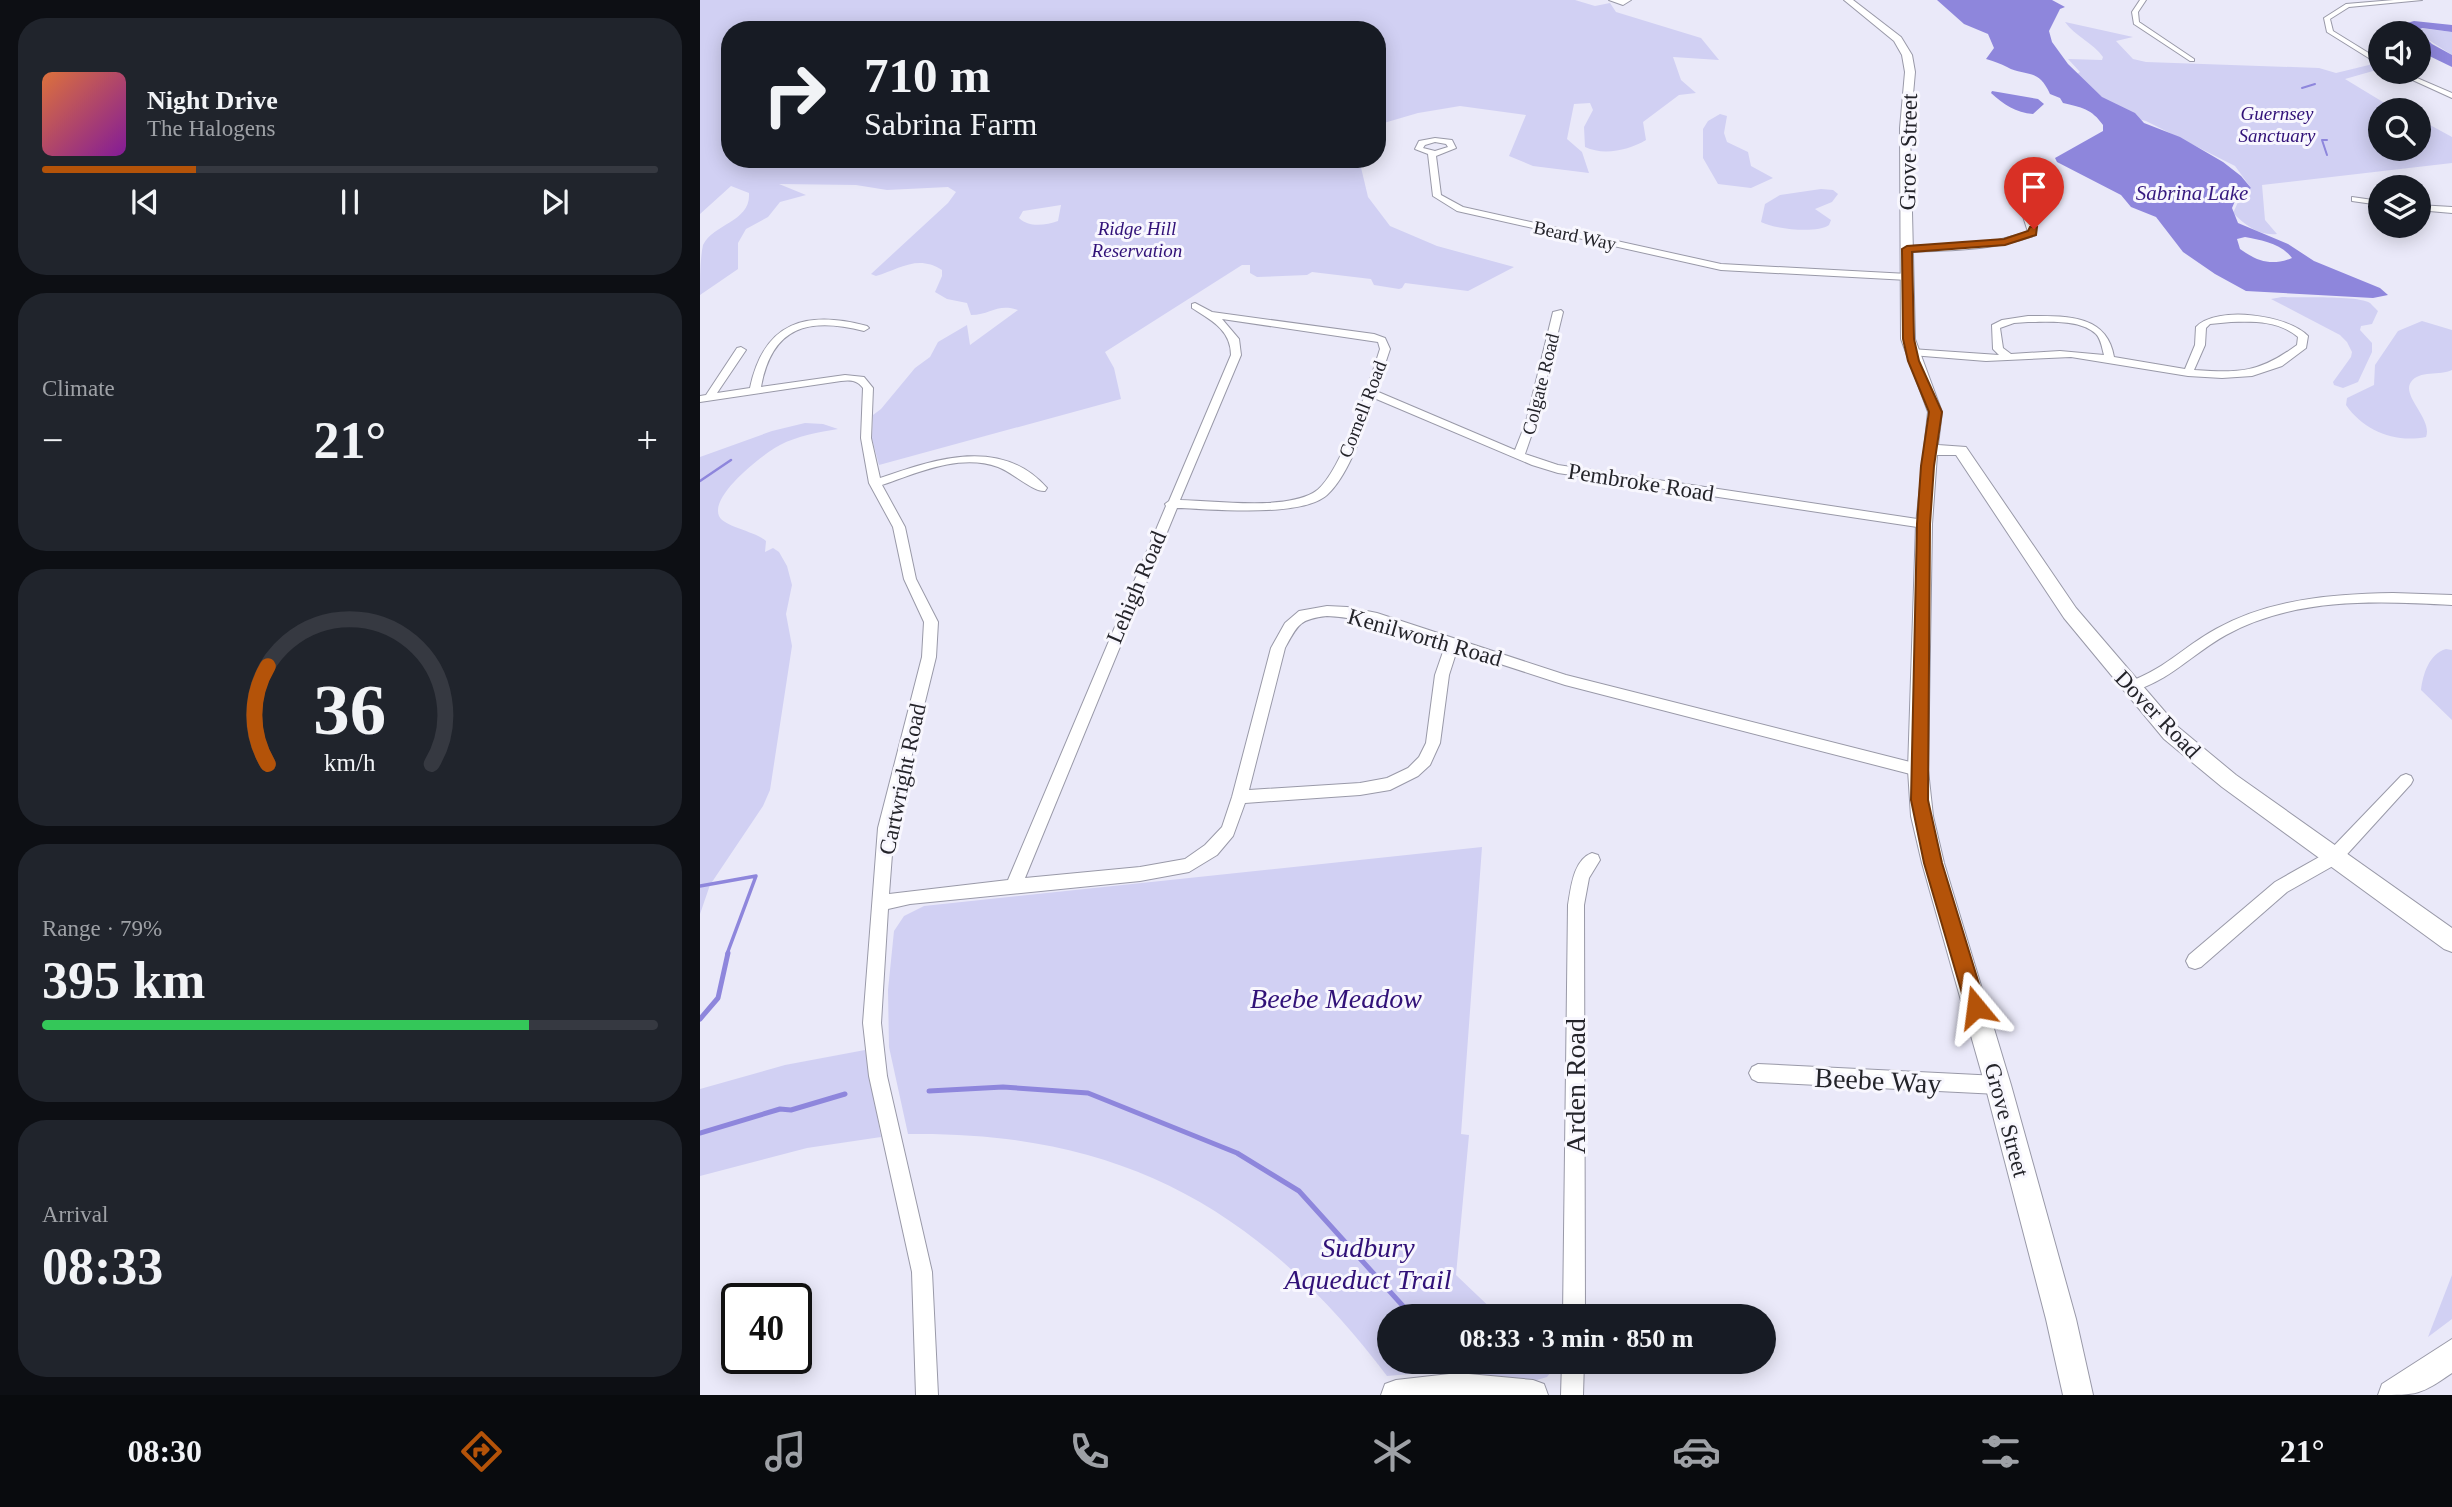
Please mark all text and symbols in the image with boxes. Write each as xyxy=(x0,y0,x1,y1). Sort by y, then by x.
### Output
map controls xyxy=(2368,21,2431,238)
button: sound xyxy=(2368,21,2431,84)
text: 710 m xyxy=(864,48,991,103)
icon: right xyxy=(749,49,840,140)
text: Night Drive xyxy=(147,86,278,115)
street label: Grove Street xyxy=(1895,93,1922,211)
button: search xyxy=(2368,98,2431,161)
park label: Guernsey Sanctuary xyxy=(2238,103,2316,146)
text: Sabrina Farm xyxy=(864,106,1037,142)
text: The Halogens xyxy=(147,116,275,141)
pin xyxy=(2004,157,2064,229)
icon: arrive xyxy=(2015,168,2053,206)
button: layers xyxy=(2368,175,2431,238)
water label: Sabrina Lake xyxy=(2136,181,2248,205)
icon: previous xyxy=(126,183,164,221)
icon: pause xyxy=(331,183,369,221)
icon: next xyxy=(536,183,574,221)
street label: Beard Way xyxy=(1532,216,1619,255)
park label: Ridge Hill Reservation xyxy=(1091,218,1182,261)
street label: Colgate Road xyxy=(1518,331,1563,437)
street label: Cornell Road xyxy=(1334,357,1391,460)
text: Climate xyxy=(42,376,115,401)
text: 21° xyxy=(314,412,386,469)
text: − xyxy=(42,419,63,461)
text: + xyxy=(637,419,658,461)
street label: Pembroke Road xyxy=(1566,459,1716,506)
street label: Lehigh Road xyxy=(1102,527,1171,647)
street label: Kenilworth Road xyxy=(1345,604,1505,672)
street label: Dover Road xyxy=(2110,665,2206,764)
text: 36 xyxy=(314,669,386,750)
street label: Cartwright Road xyxy=(874,701,931,857)
text: km/h xyxy=(324,748,376,775)
text: Range · 79% xyxy=(42,916,162,941)
text: 395 km xyxy=(42,952,205,1009)
position arrow xyxy=(1939,970,2013,1044)
park label: Beebe Meadow xyxy=(1250,983,1422,1014)
street label: Arden Road xyxy=(1560,1018,1591,1154)
street label: Grove Street xyxy=(1979,1060,2034,1180)
street label: Beebe Way xyxy=(1814,1062,1942,1099)
text: Arrival xyxy=(42,1202,108,1227)
park label: Sudbury Aqueduct Trail xyxy=(1282,1232,1452,1295)
text: 08:33 xyxy=(42,1238,163,1295)
speed limit sign: 40 xyxy=(721,1283,812,1374)
text: 08:33 · 3 min · 850 m xyxy=(1460,1324,1694,1353)
icon: directions xyxy=(457,1427,506,1476)
icon: music xyxy=(761,1427,810,1476)
icon: phone xyxy=(1065,1427,1114,1476)
icon: climate xyxy=(1368,1427,1417,1476)
icon: car xyxy=(1672,1427,1721,1476)
icon: filters xyxy=(1976,1427,2025,1476)
text: 08:30 xyxy=(127,1433,202,1469)
text: 21° xyxy=(2280,1433,2325,1469)

